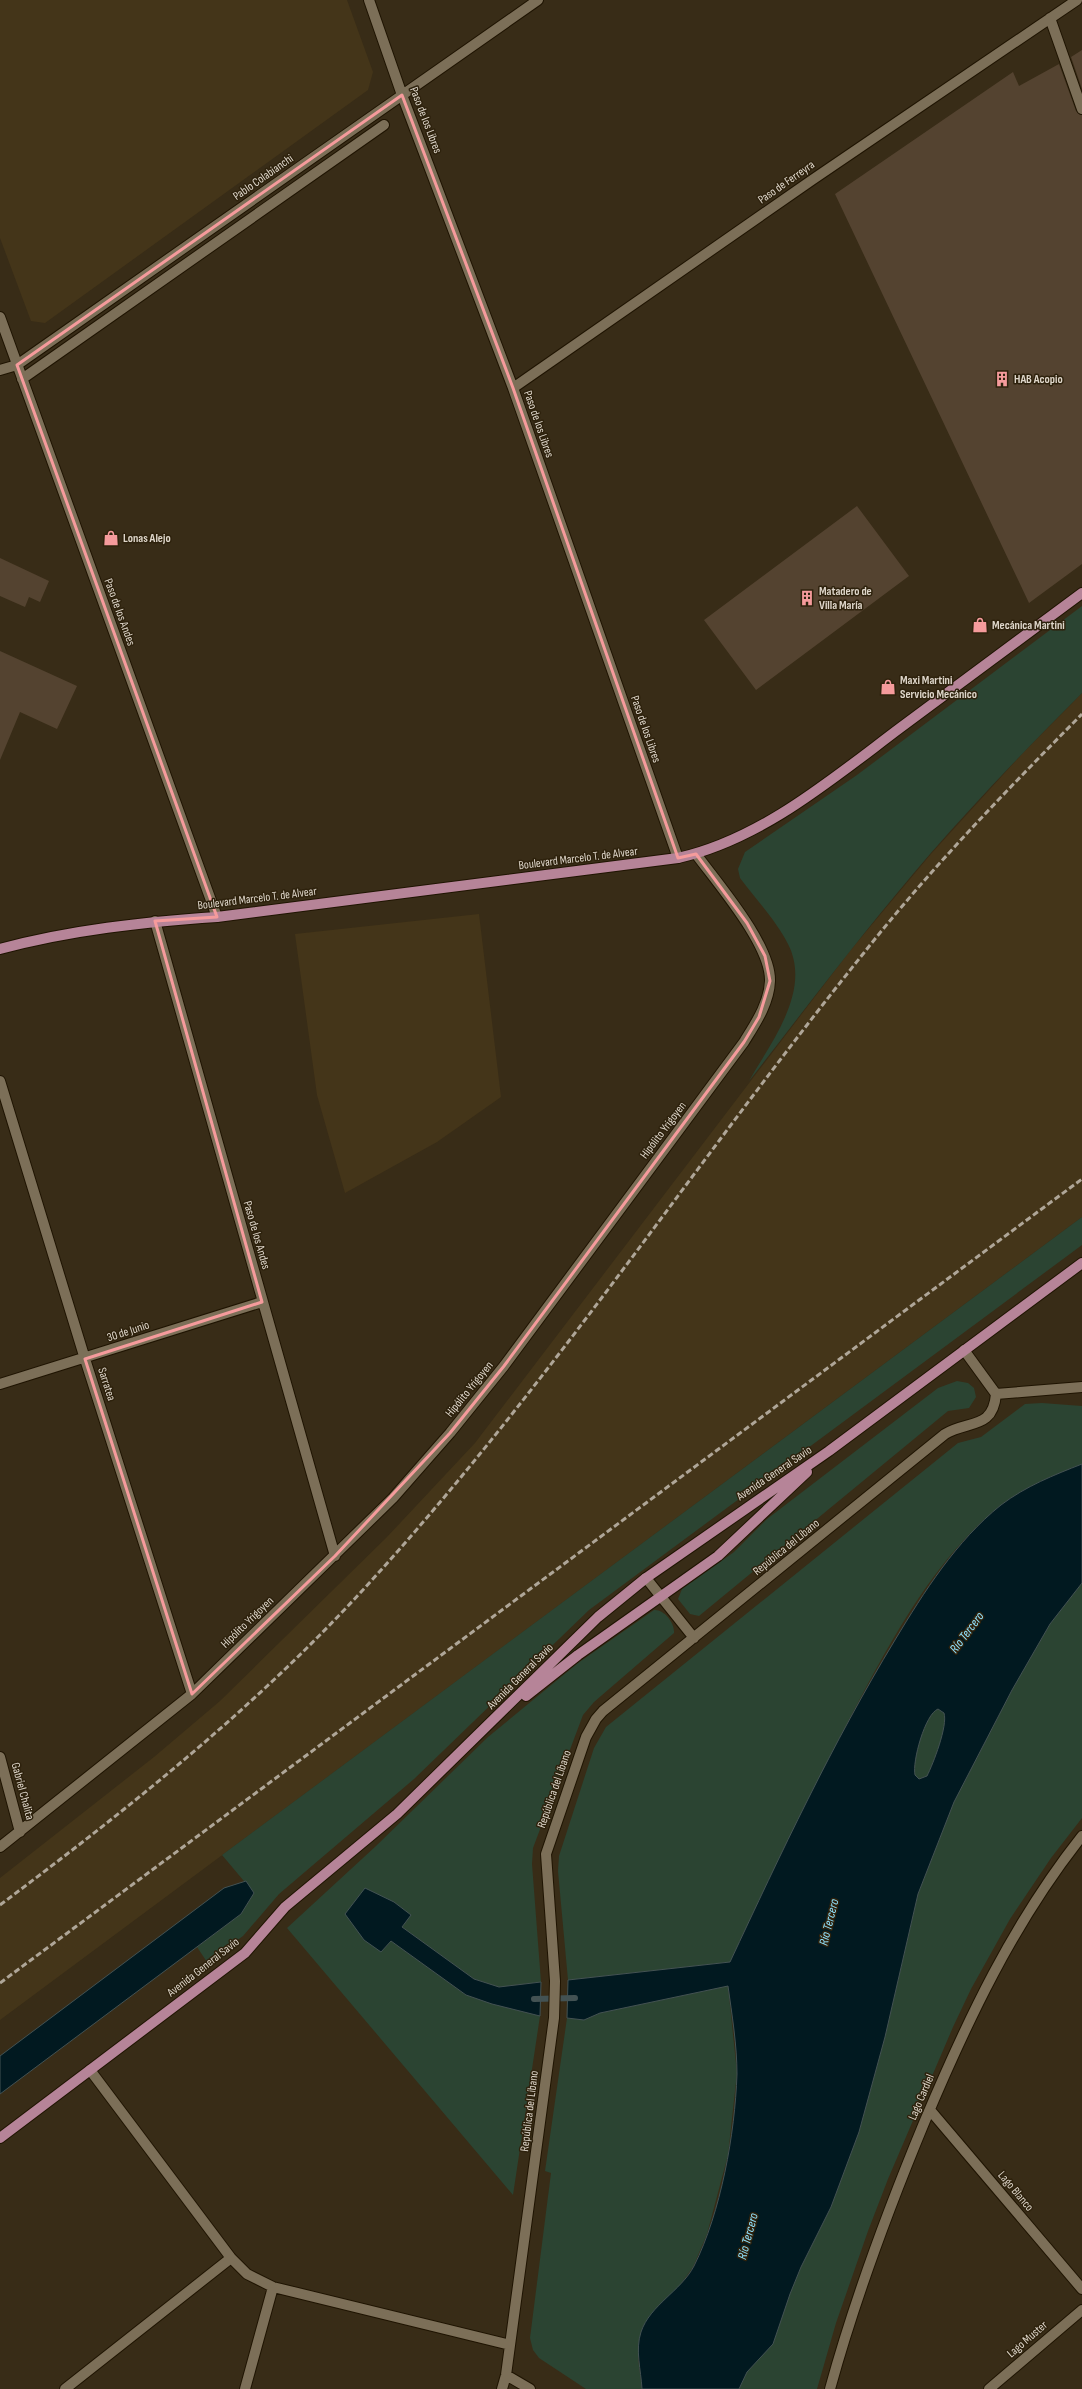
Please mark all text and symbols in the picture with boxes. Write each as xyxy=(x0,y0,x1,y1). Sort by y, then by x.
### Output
street label: Paso de los Libres xyxy=(406,85,445,156)
street label: Pablo Colabianchi xyxy=(230,151,296,204)
street label: Paso de Ferreyra xyxy=(755,157,818,207)
building icon: HAB Acopio xyxy=(993,370,1011,388)
place label: HAB Acopio xyxy=(1014,372,1063,387)
street label: Paso de los Libres xyxy=(520,389,557,460)
shop icon: Lonas Alejo xyxy=(102,529,120,547)
place label: Lonas Alejo xyxy=(123,531,171,546)
street label: Paso de los Andes xyxy=(100,576,139,648)
place label: Matadero de Villa María xyxy=(819,584,872,613)
building icon: Matadero de Villa María xyxy=(798,589,816,607)
shop icon: Mecánica Martini xyxy=(971,616,989,634)
place label: Mecánica Martini xyxy=(992,618,1065,633)
place label: Maxi Martini Servicio Mecánico xyxy=(900,673,977,702)
shop icon: Maxi Martini Servicio Mecánico xyxy=(879,678,897,696)
street label: Paso de los Libres xyxy=(627,694,664,765)
street label: Boulevard Marcelo T. de Alvear xyxy=(518,844,639,873)
street label: Boulevard Marcelo T. de Alvear xyxy=(197,884,318,913)
street label: Hipólito Yrigoyen xyxy=(637,1099,690,1162)
street label: Paso de los Andes xyxy=(240,1199,273,1271)
street label: 30 de Junio xyxy=(105,1318,151,1345)
street label: Hipólito Yrigoyen xyxy=(442,1358,497,1420)
street label: Sarratea xyxy=(94,1366,119,1403)
street label: Avenida General Savio xyxy=(733,1443,815,1505)
street label: República del Líbano xyxy=(750,1516,823,1579)
street label: Hipólito Yrigoyen xyxy=(218,1593,277,1651)
water label: Río Tercero xyxy=(946,1608,988,1656)
street label: Avenida General Savio xyxy=(483,1640,557,1713)
street label: República del Líbano xyxy=(534,1748,575,1830)
street label: Gabriel Chalita xyxy=(8,1761,37,1822)
water label: Río Tercero xyxy=(815,1897,843,1947)
street label: Avenida General Savio xyxy=(163,1935,242,2001)
street label: República del Líbano xyxy=(517,2070,542,2152)
street label: Lago Cardiel xyxy=(905,2072,938,2122)
street label: Lago Blanco xyxy=(995,2168,1037,2214)
water label: Río Tercero xyxy=(734,2211,762,2261)
street label: Lago Muster xyxy=(1004,2317,1051,2361)

